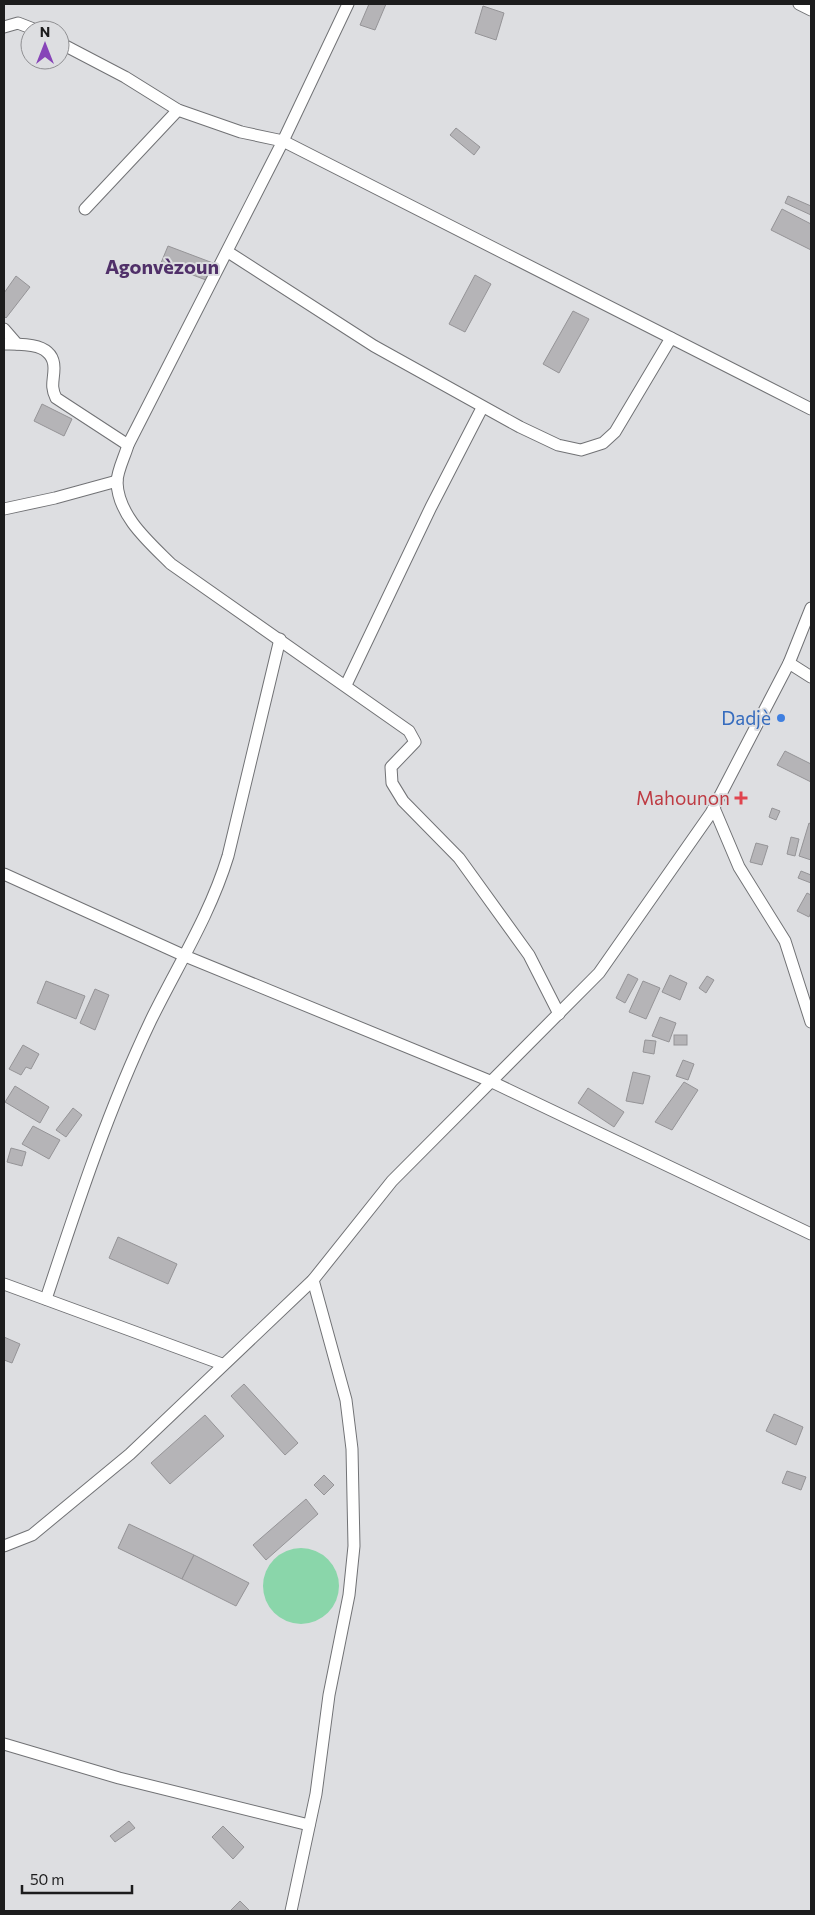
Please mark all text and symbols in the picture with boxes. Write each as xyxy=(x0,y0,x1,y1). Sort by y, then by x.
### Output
north arrow xyxy=(20,20,70,70)
text: N xyxy=(40,23,50,40)
district label: Agonvèzoun xyxy=(105,254,219,278)
place label: Dadjè xyxy=(721,706,771,729)
marker: Dadjè xyxy=(775,712,787,724)
place label: Mahounon xyxy=(636,786,730,809)
marker: Mahounon xyxy=(734,791,748,805)
scale bar xyxy=(22,1862,132,1894)
text: 50 m xyxy=(30,1870,64,1888)

